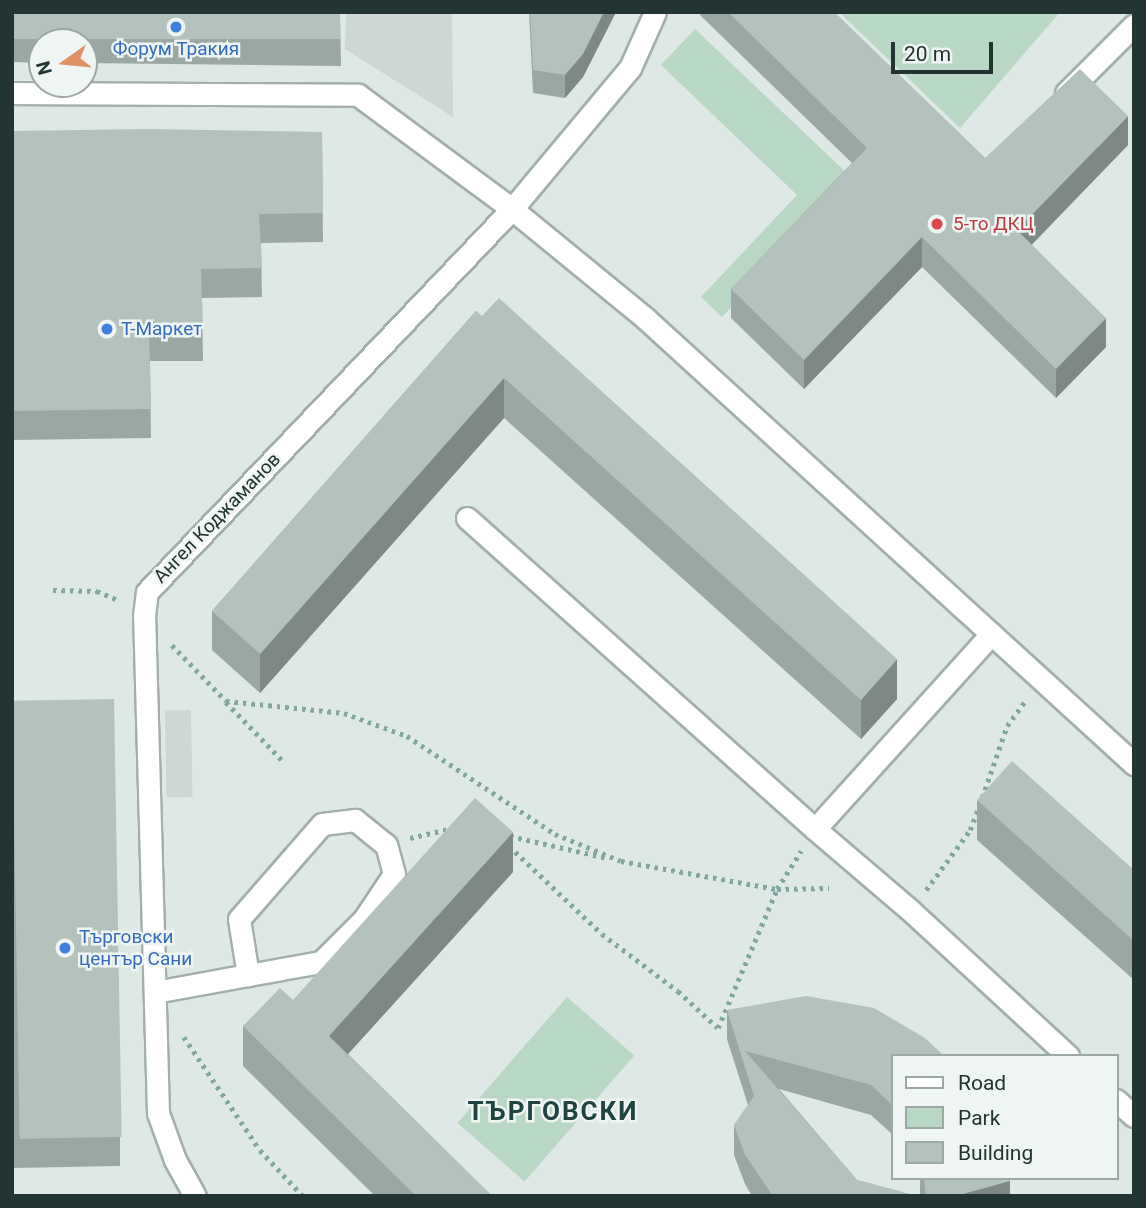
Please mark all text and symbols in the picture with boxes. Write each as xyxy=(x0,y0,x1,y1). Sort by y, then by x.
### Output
marker: Форум Тракия xyxy=(168,19,184,35)
north arrow xyxy=(28,28,98,98)
scale bar xyxy=(894,28,996,72)
place label: Форум Тракия xyxy=(113,38,239,60)
text: 20 m xyxy=(904,42,951,66)
text: N xyxy=(31,59,57,77)
place label: 5-то ДКЦ xyxy=(953,213,1034,235)
marker: 5-то ДКЦ xyxy=(927,214,947,234)
place label: Т-Маркет xyxy=(121,318,202,340)
marker: Т-Маркет xyxy=(99,321,115,337)
street label: Ангел Коджаманов xyxy=(149,448,285,588)
place label: Търговски център Сани xyxy=(79,926,192,970)
marker: Търговски център Сани xyxy=(57,940,73,956)
legend xyxy=(890,1054,1118,1180)
text: Road xyxy=(958,1071,1006,1095)
district label: ТЪРГОВСКИ xyxy=(469,1096,637,1128)
text: Park xyxy=(958,1106,1000,1130)
text: Building xyxy=(958,1141,1033,1165)

